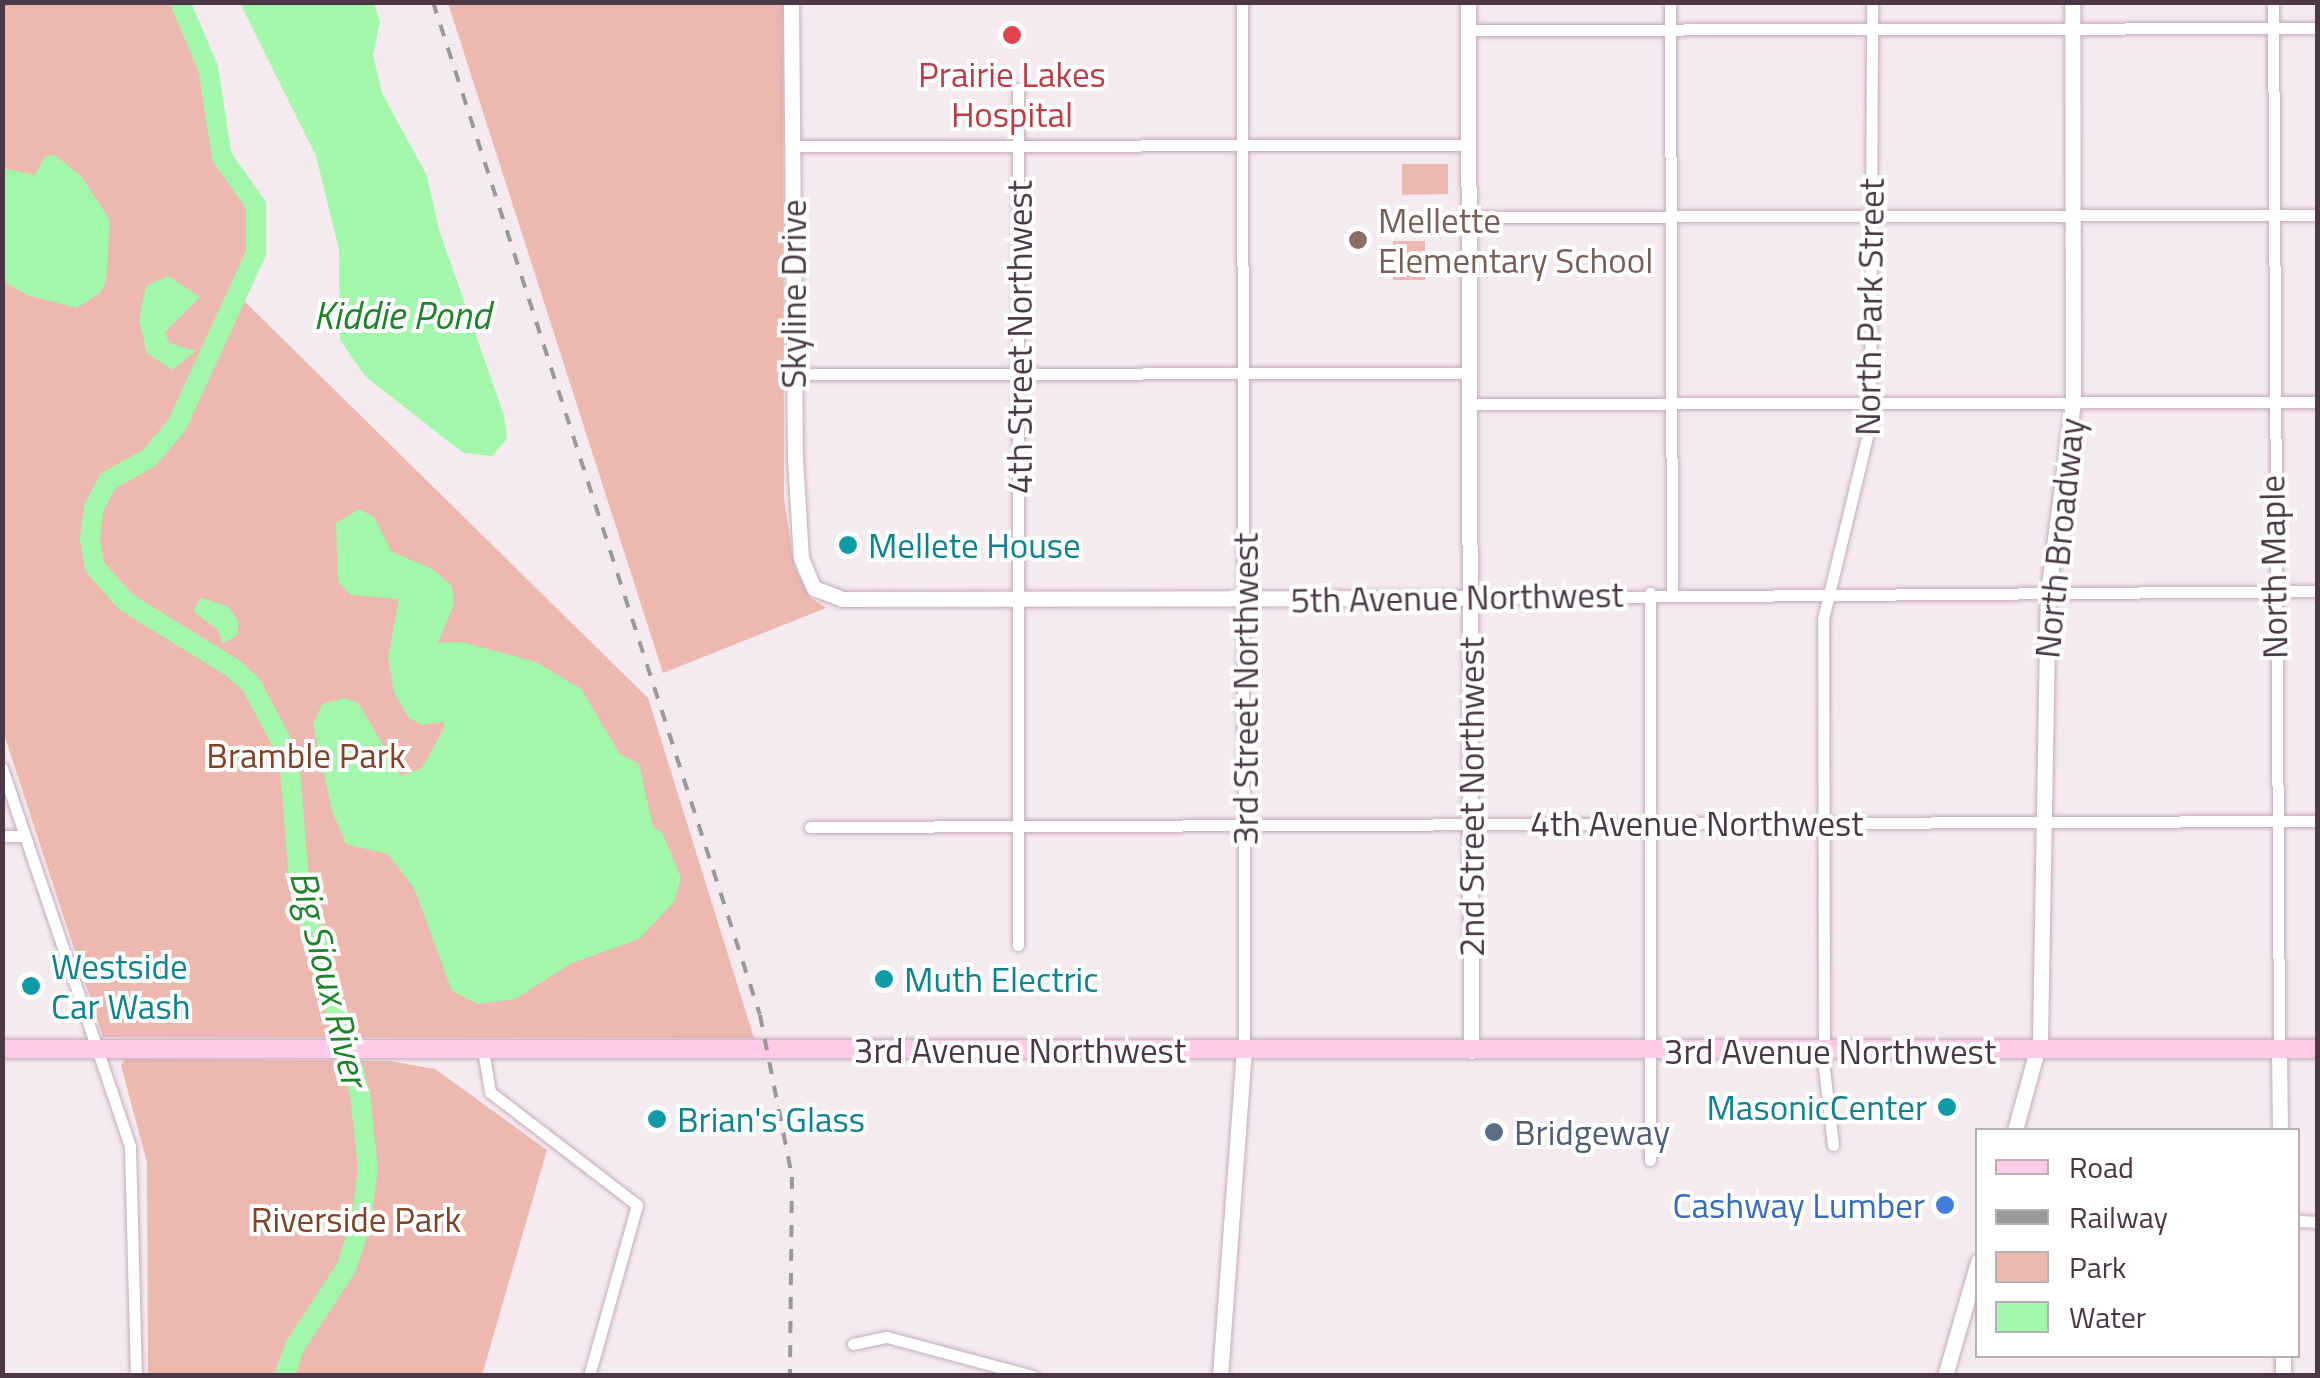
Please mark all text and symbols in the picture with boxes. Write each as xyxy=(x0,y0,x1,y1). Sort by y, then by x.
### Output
marker: Prairie Lakes Hospital xyxy=(999,22,1025,48)
place label: Prairie Lakes Hospital xyxy=(918,53,1106,135)
street label: North Park Street xyxy=(1846,178,1892,436)
street label: 4th Street Northwest xyxy=(998,180,1040,494)
street label: Skyline Drive xyxy=(772,199,814,389)
place label: Mellette Elementary School xyxy=(1378,199,1653,281)
marker: Mellette Elementary School xyxy=(1347,229,1369,251)
water label: Kiddie Pond xyxy=(314,293,490,339)
street label: North Broadway xyxy=(2025,416,2093,660)
street label: North Maple xyxy=(2250,475,2296,659)
place label: Mellete House xyxy=(868,524,1081,566)
street label: 3rd Street Northwest xyxy=(1224,532,1266,846)
marker: Mellete House xyxy=(837,534,859,556)
street label: 5th Avenue Northwest xyxy=(1290,573,1624,621)
street label: 2nd Street Northwest xyxy=(1450,637,1492,957)
park label: Bramble Park xyxy=(206,734,406,776)
street label: 4th Avenue Northwest xyxy=(1530,802,1864,844)
water label: Big Sioux River xyxy=(280,866,378,1090)
place label: Westside Car Wash xyxy=(51,945,190,1027)
place label: Muth Electric xyxy=(904,958,1098,1000)
marker: Muth Electric xyxy=(873,968,895,990)
marker: Westside Car Wash xyxy=(20,975,42,997)
street label: 3rd Avenue Northwest xyxy=(854,1029,1186,1071)
street label: 3rd Avenue Northwest xyxy=(1664,1030,1996,1072)
place label: MasonicCenter xyxy=(1706,1086,1927,1128)
marker: MasonicCenter xyxy=(1936,1096,1958,1118)
place label: Brian's Glass xyxy=(677,1098,865,1140)
marker: Brian's Glass xyxy=(646,1108,668,1130)
place label: Bridgeway xyxy=(1514,1111,1670,1153)
marker: Bridgeway xyxy=(1483,1121,1505,1143)
legend xyxy=(1975,1128,2300,1358)
text: Road xyxy=(2069,1144,2134,1190)
place label: Cashway Lumber xyxy=(1672,1184,1925,1226)
marker: Cashway Lumber xyxy=(1934,1194,1956,1216)
text: Railway xyxy=(2069,1194,2168,1240)
park label: Riverside Park xyxy=(251,1198,461,1240)
text: Park xyxy=(2069,1244,2126,1290)
text: Water xyxy=(2069,1294,2146,1340)

